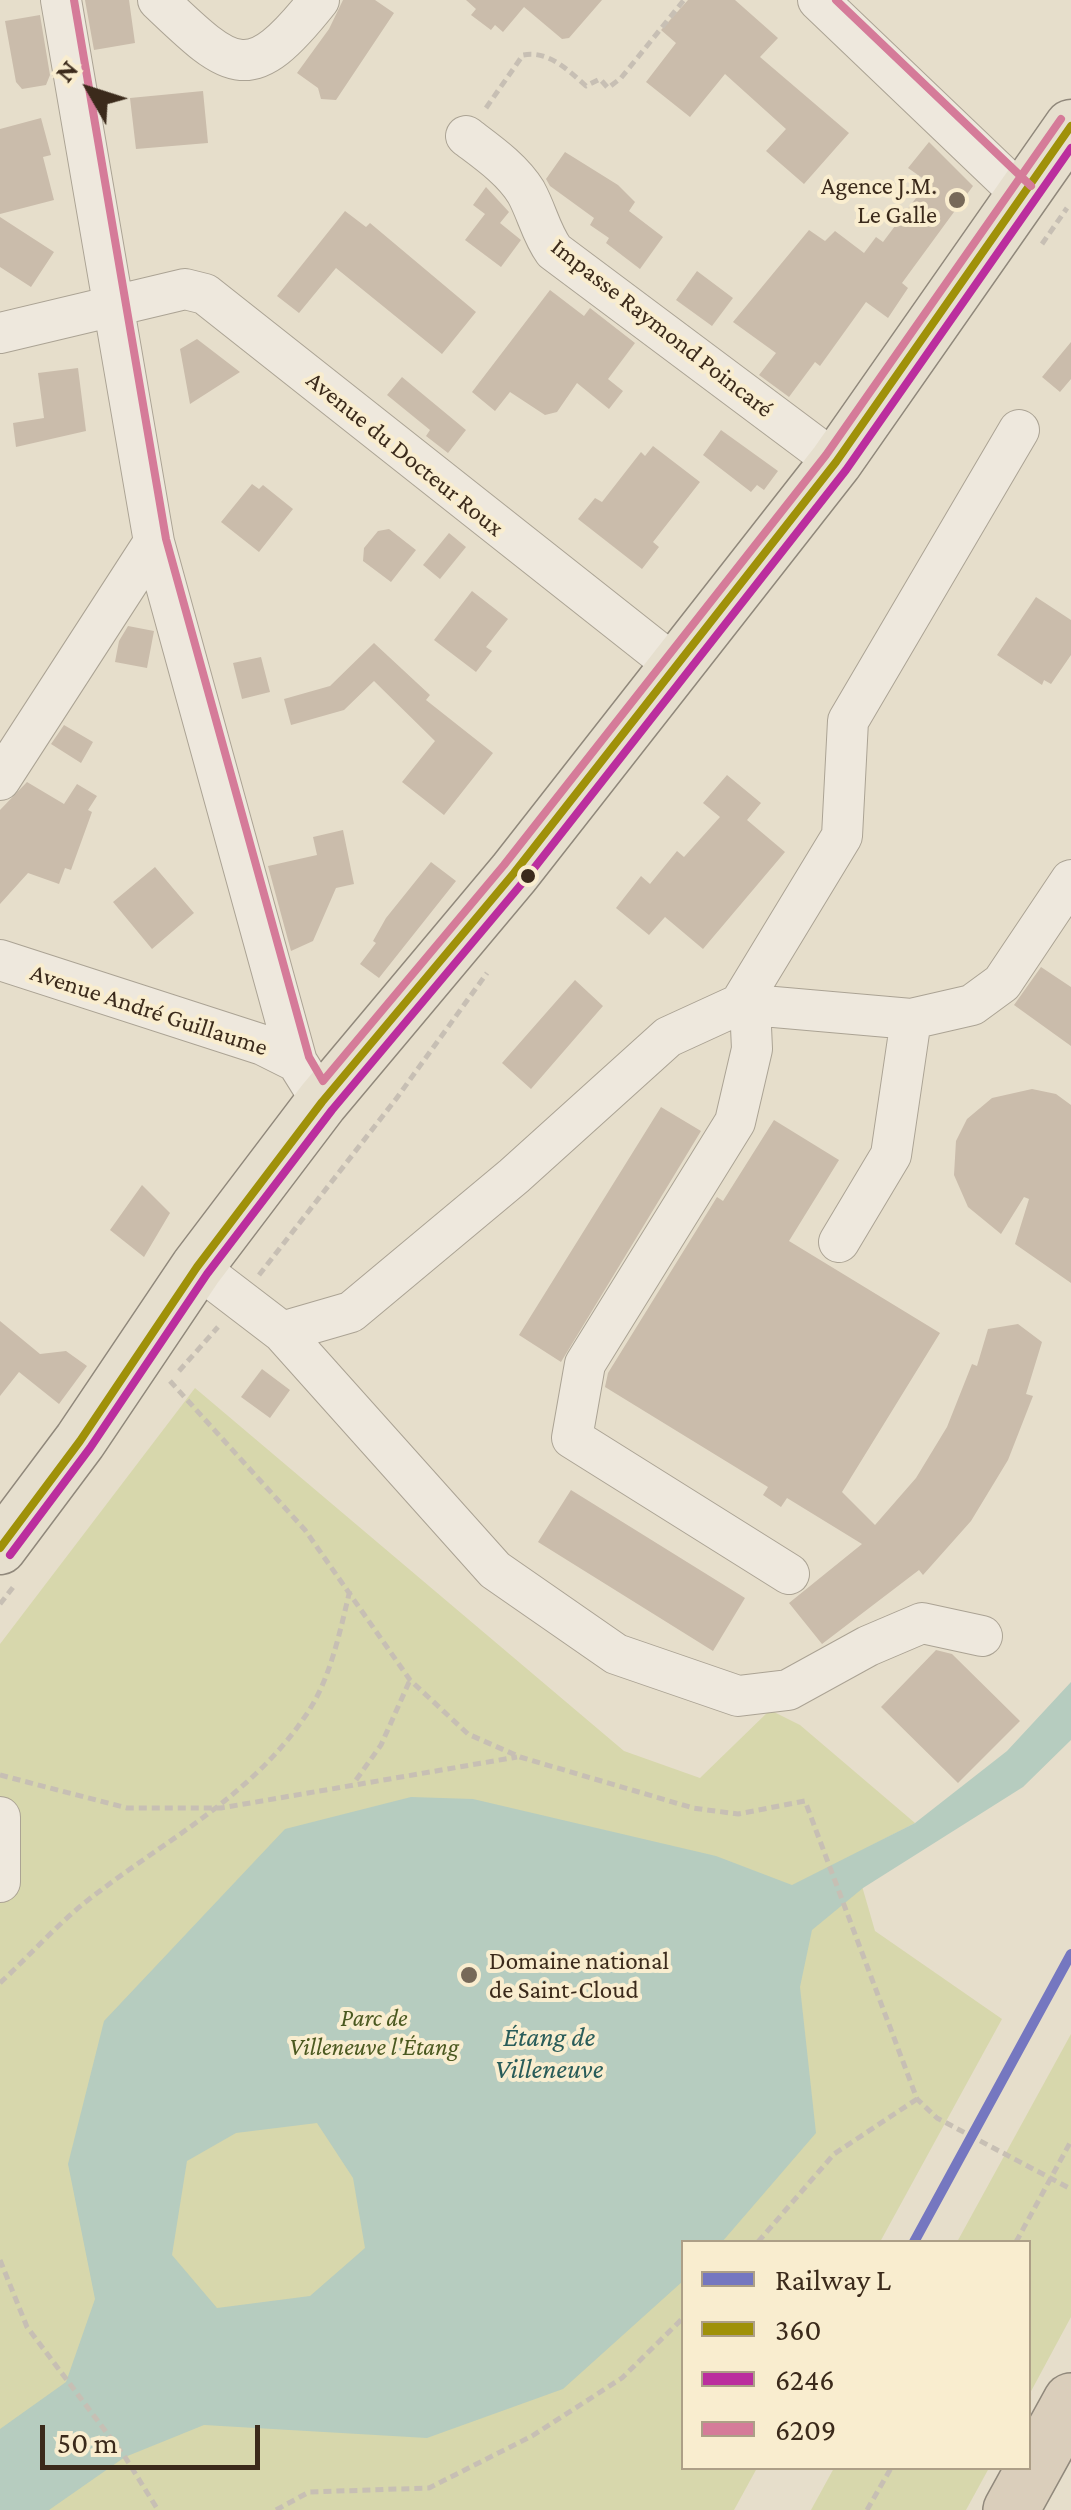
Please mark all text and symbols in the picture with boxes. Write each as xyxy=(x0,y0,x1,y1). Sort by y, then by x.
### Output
north arrow xyxy=(40,40,140,140)
text: N xyxy=(48,54,84,88)
place label: Agence J.M. Le Galle xyxy=(821,171,937,230)
marker: Agence J.M. Le Galle xyxy=(946,189,968,211)
street label: Impasse Raymond Poincaré xyxy=(545,232,779,424)
street label: Avenue du Docteur Roux xyxy=(300,365,510,543)
unlabelled marker xyxy=(518,866,538,886)
street label: Avenue André Guillaume xyxy=(27,957,271,1063)
place label: Domaine national de Saint-Cloud xyxy=(489,1946,669,2005)
marker: Domaine national de Saint-Cloud xyxy=(458,1964,480,1986)
park label: Parc de Villeneuve l'Étang xyxy=(289,2003,459,2062)
water label: Étang de Villeneuve xyxy=(495,2020,603,2086)
legend xyxy=(681,2240,1031,2470)
text: Railway L xyxy=(775,2263,891,2296)
text: 360 xyxy=(775,2313,821,2346)
text: 6246 xyxy=(775,2363,835,2396)
scale bar xyxy=(45,2405,265,2467)
text: 6209 xyxy=(775,2413,836,2446)
text: 50 m xyxy=(57,2426,118,2459)

